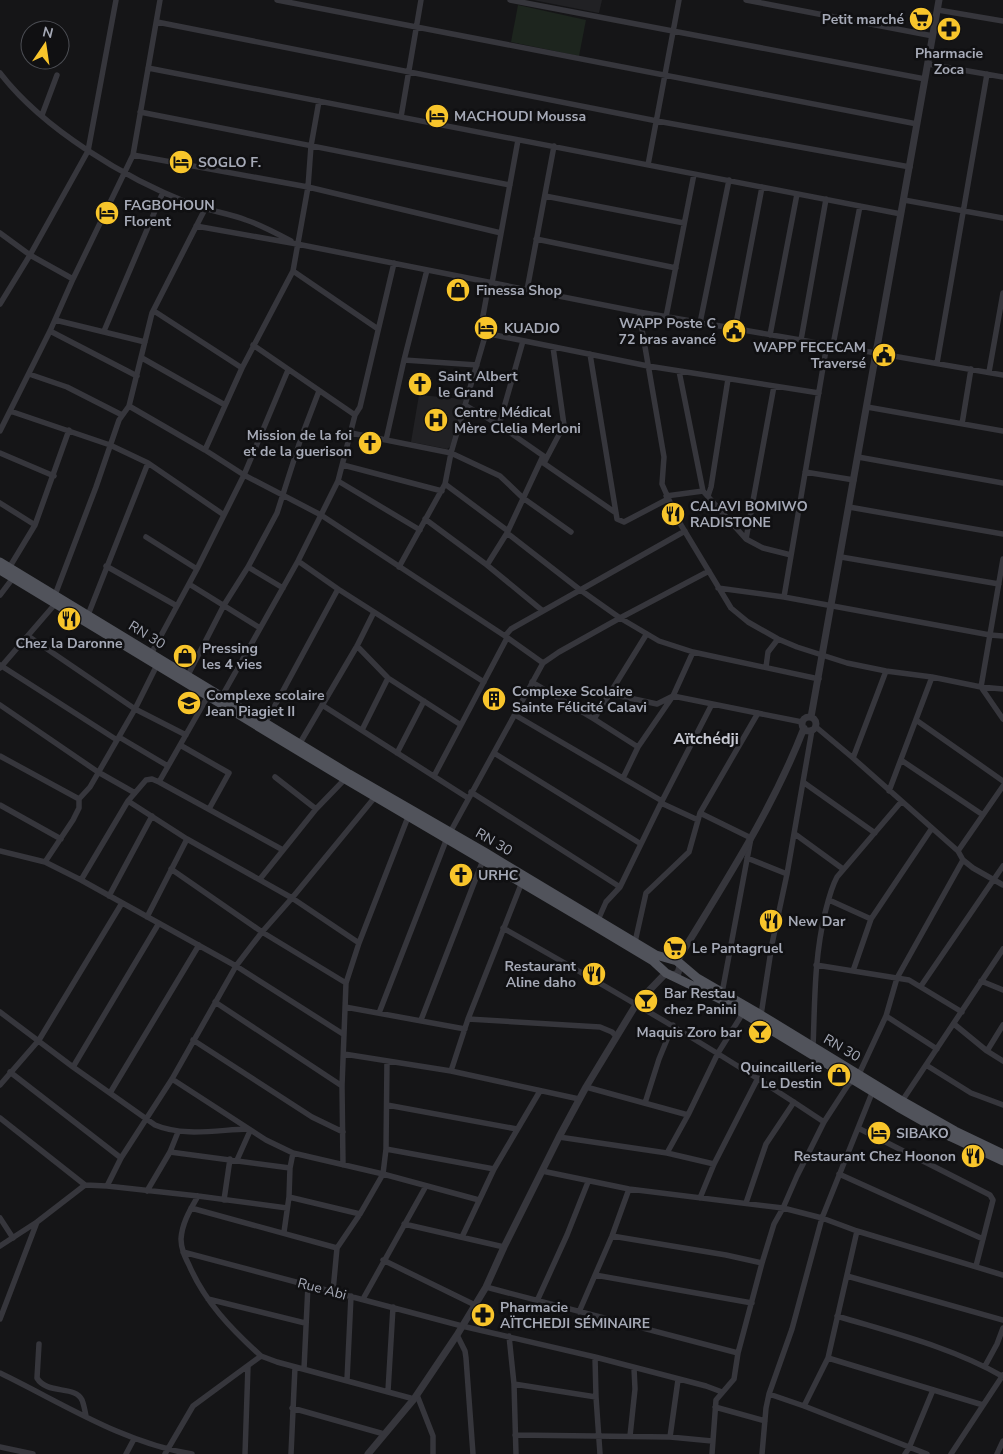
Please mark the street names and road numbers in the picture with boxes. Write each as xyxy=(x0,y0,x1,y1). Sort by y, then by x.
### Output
street label: RN 30 xyxy=(125,616,169,654)
street label: RN 30 xyxy=(472,824,516,860)
street label: RN 30 xyxy=(820,1030,864,1066)
street label: Rue Abi xyxy=(295,1273,349,1305)

